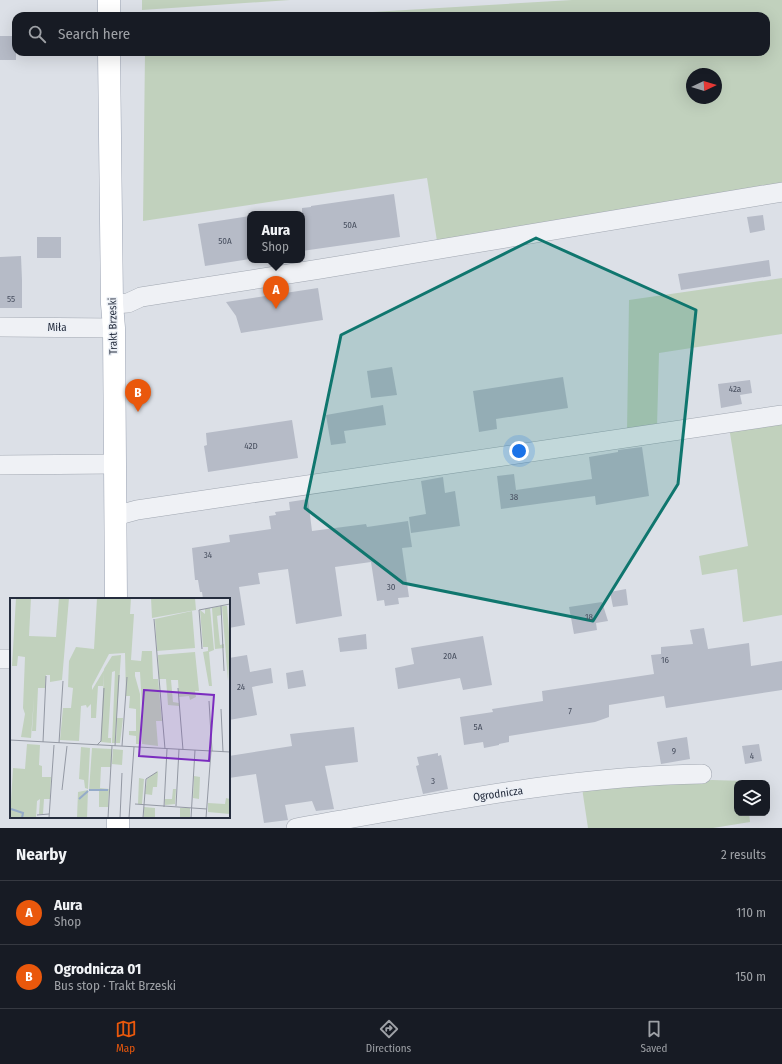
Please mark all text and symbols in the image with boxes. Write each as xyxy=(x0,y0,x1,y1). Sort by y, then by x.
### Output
search box xyxy=(12,12,770,56)
icon: search xyxy=(26,23,48,45)
text: Search here xyxy=(58,25,130,43)
north arrow xyxy=(686,68,722,104)
popup xyxy=(247,211,305,263)
house number: 50A xyxy=(343,220,357,230)
text: Aura xyxy=(262,221,290,239)
house number: 50A xyxy=(218,236,232,246)
text: Shop xyxy=(262,239,289,254)
pin: A xyxy=(263,276,289,309)
house number: 55 xyxy=(7,294,15,304)
street label: Trakt Brzeski xyxy=(106,297,120,355)
street label: Miła xyxy=(47,321,67,334)
pin: B xyxy=(125,379,151,412)
house number: 42a xyxy=(729,384,742,394)
house number: 42D xyxy=(244,441,258,451)
your location xyxy=(509,441,529,461)
house number: 38 xyxy=(510,492,519,502)
house number: 34 xyxy=(204,550,213,560)
house number: 30 xyxy=(387,582,396,592)
inset map xyxy=(10,598,230,818)
house number: 18 xyxy=(585,612,594,622)
house number: 20A xyxy=(443,651,457,661)
house number: 16 xyxy=(661,655,670,665)
house number: 24 xyxy=(237,682,246,692)
house number: 7 xyxy=(568,706,572,716)
house number: 5A xyxy=(474,722,483,732)
house number: 9 xyxy=(672,746,676,756)
house number: 4 xyxy=(750,751,755,761)
house number: 3 xyxy=(431,776,435,786)
map controls xyxy=(734,780,770,816)
button: layers xyxy=(734,780,770,816)
street label: Ogrodnicza xyxy=(472,784,524,804)
text: Nearby xyxy=(16,844,67,865)
text: 2 results xyxy=(721,847,766,862)
text: Aura xyxy=(54,896,82,914)
text: A xyxy=(25,905,33,920)
text: 110 m xyxy=(736,905,766,920)
text: Shop xyxy=(54,914,81,929)
text: Ogrodnicza 01 xyxy=(54,960,141,978)
text: B xyxy=(25,969,33,984)
text: 150 m xyxy=(735,969,766,984)
text: Bus stop · Trakt Brzeski xyxy=(54,978,176,993)
tab: Map xyxy=(115,1018,137,1055)
tab: Directions xyxy=(366,1018,411,1055)
tab: Saved xyxy=(641,1018,667,1055)

